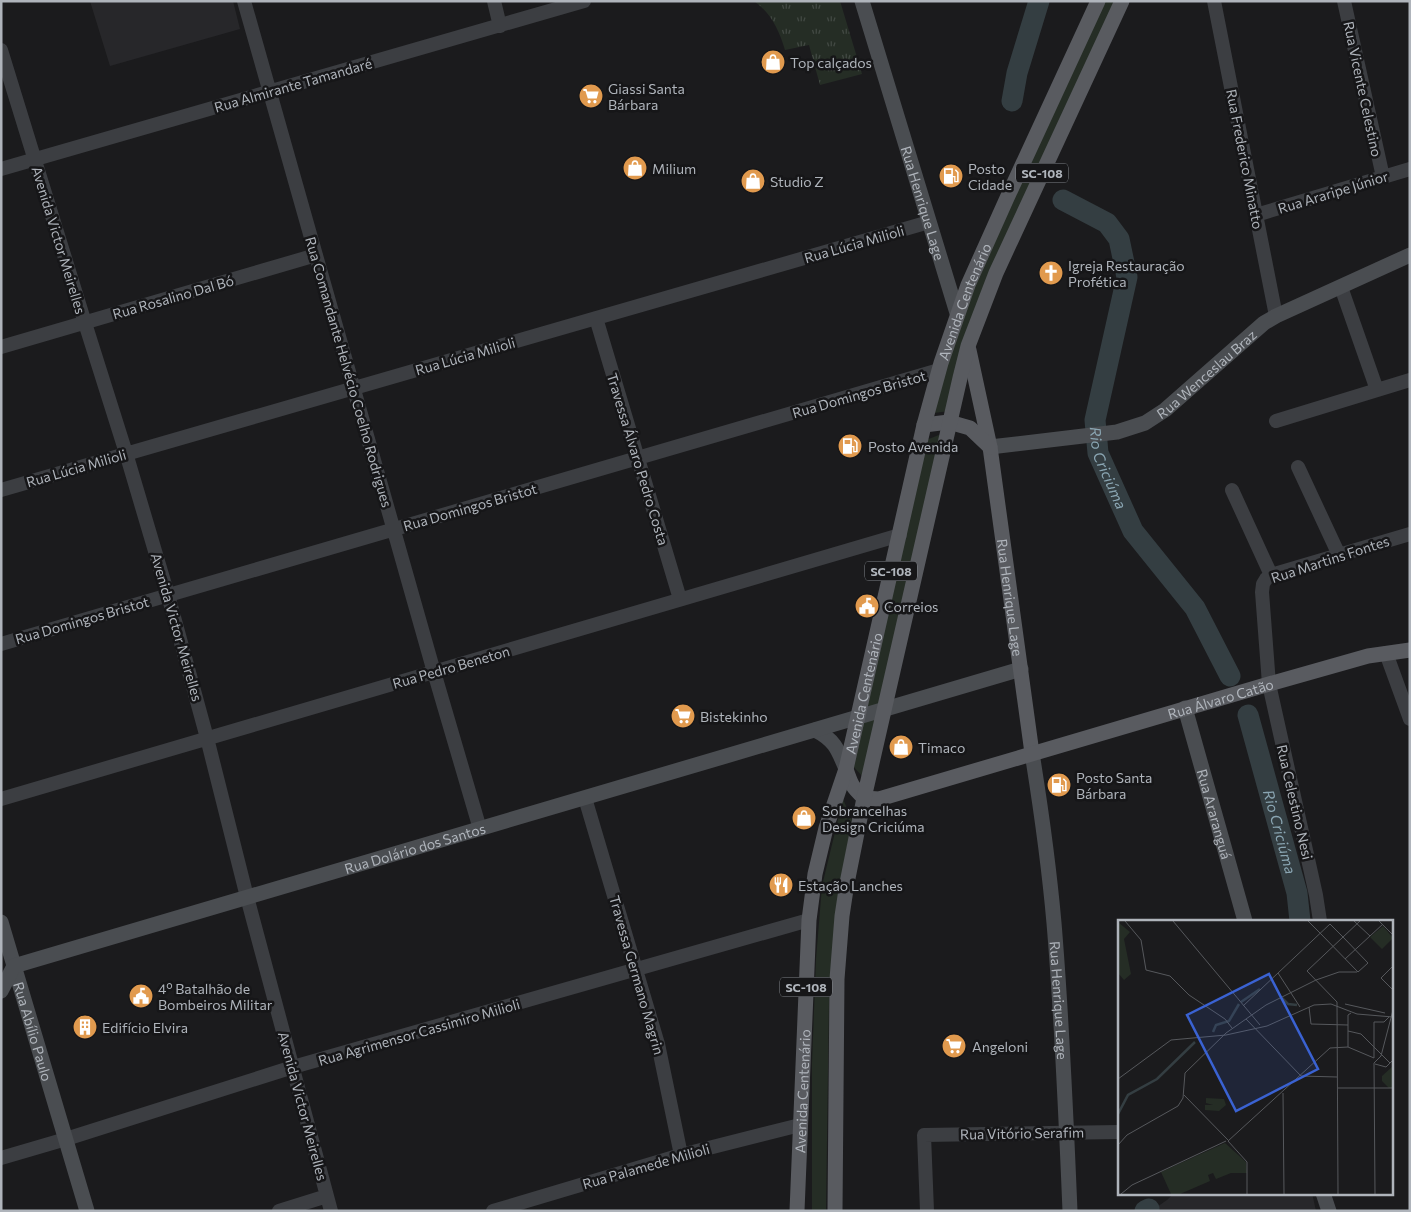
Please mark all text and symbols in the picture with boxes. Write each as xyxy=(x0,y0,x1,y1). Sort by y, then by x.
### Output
street label: Rua Vicente Celestino xyxy=(1340,20,1386,158)
shop icon: Top calçados xyxy=(760,49,786,75)
street label: Rua Almirante Tamandaré xyxy=(212,54,374,116)
place label: Top calçados xyxy=(790,54,872,71)
place label: Giassi Santa Bárbara xyxy=(608,80,685,113)
supermarket icon: Giassi Santa Bárbara xyxy=(578,83,604,109)
street label: Rua Frederico Minatto xyxy=(1223,87,1267,231)
street label: Rua Henrique Lage xyxy=(898,144,949,262)
shop icon: Milium xyxy=(622,155,648,181)
place label: Milium xyxy=(652,160,696,177)
place label: Posto Cidade xyxy=(968,160,1012,193)
fuel station icon: Posto Cidade xyxy=(938,163,964,189)
street label: Avenida Victor Meirelles xyxy=(28,164,90,316)
road number: SC-108 xyxy=(1016,164,1068,182)
street label: Rua Araripe Júnior xyxy=(1276,167,1391,217)
shop icon: Studio Z xyxy=(740,168,766,194)
place label: Studio Z xyxy=(770,173,824,190)
street label: Rua Lúcia Milioli xyxy=(802,222,906,266)
street label: Rua Comandante Helvécio Coelho Rodrigues xyxy=(302,235,396,509)
street label: Avenida Centenário xyxy=(934,240,994,362)
place label: Igreja Restauração Profética xyxy=(1068,257,1185,290)
church icon: Igreja Restauração Profética xyxy=(1038,260,1064,286)
street label: Rua Rosalino Dal Bó xyxy=(110,272,236,322)
street label: Rua Wenceslau Braz xyxy=(1153,326,1259,422)
street label: Rua Lúcia Milioli xyxy=(413,334,517,378)
street label: Rua Domingos Bristot xyxy=(790,367,928,421)
street label: Travessa Álvaro Pedro Costa xyxy=(604,371,672,547)
water label: Rio Criciúma xyxy=(1087,426,1131,512)
fuel station icon: Posto Avenida xyxy=(837,433,863,459)
place label: Posto Avenida xyxy=(868,438,958,455)
street label: Rua Lúcia Milioli xyxy=(24,446,128,490)
street label: Rua Domingos Bristot xyxy=(401,480,539,534)
street label: Rua Martins Fontes xyxy=(1269,532,1391,586)
street label: Rua Henrique Lage xyxy=(994,537,1027,657)
street label: Avenida Victor Meirelles xyxy=(148,551,206,703)
road number: SC-108 xyxy=(865,562,917,580)
street label: Rua Domingos Bristot xyxy=(13,593,151,647)
public building icon: Correios xyxy=(854,593,880,619)
place label: Correios xyxy=(884,598,938,615)
street label: Avenida Centenário xyxy=(841,631,885,756)
street label: Rua Pedro Beneton xyxy=(390,642,512,692)
street label: Rua Álvaro Catão xyxy=(1166,675,1275,722)
supermarket icon: Bistekinho xyxy=(670,703,696,729)
place label: Bistekinho xyxy=(700,708,768,725)
shop icon: Timaco xyxy=(888,734,914,760)
place label: Timaco xyxy=(918,739,965,756)
street label: Rua Celestino Nesi xyxy=(1273,743,1317,861)
street label: Rua Araranguá xyxy=(1194,767,1236,861)
place label: Posto Santa Bárbara xyxy=(1076,769,1152,802)
fuel station icon: Posto Santa Bárbara xyxy=(1046,772,1072,798)
water label: Rio Criciúma xyxy=(1260,788,1300,876)
place label: Sobrancelhas Design Criciúma xyxy=(822,802,925,835)
shop icon: Sobrancelhas Design Criciúma xyxy=(791,805,817,831)
street label: Rua Dolário dos Santos xyxy=(342,819,487,877)
restaurant icon: Estação Lanches xyxy=(768,872,794,898)
place label: Estação Lanches xyxy=(798,877,903,894)
street label: Travessa Germano Magrin xyxy=(606,893,668,1057)
inset map xyxy=(1118,920,1394,1194)
street label: Rua Henrique Lage xyxy=(1047,940,1072,1060)
road number: SC-108 xyxy=(780,978,832,996)
street label: Rua Abílio Paulo xyxy=(11,980,56,1083)
place label: 4º Batalhão de Bombeiros Militar xyxy=(158,980,273,1013)
public building icon: 4º Batalhão de Bombeiros Militar xyxy=(128,983,154,1009)
street label: Rua Agrimensor Cassimiro Milioli xyxy=(316,995,522,1069)
building icon: Edifício Elvira xyxy=(72,1014,98,1040)
place label: Edifício Elvira xyxy=(102,1019,188,1036)
street label: Avenida Centenário xyxy=(791,1029,813,1153)
street label: Avenida Victor Meirelles xyxy=(275,1030,331,1182)
supermarket icon: Angeloni xyxy=(941,1033,967,1059)
place label: Angeloni xyxy=(972,1038,1028,1055)
street label: Rua Vitório Serafim xyxy=(960,1123,1084,1143)
street label: Rua Palamede Milioli xyxy=(580,1140,712,1192)

